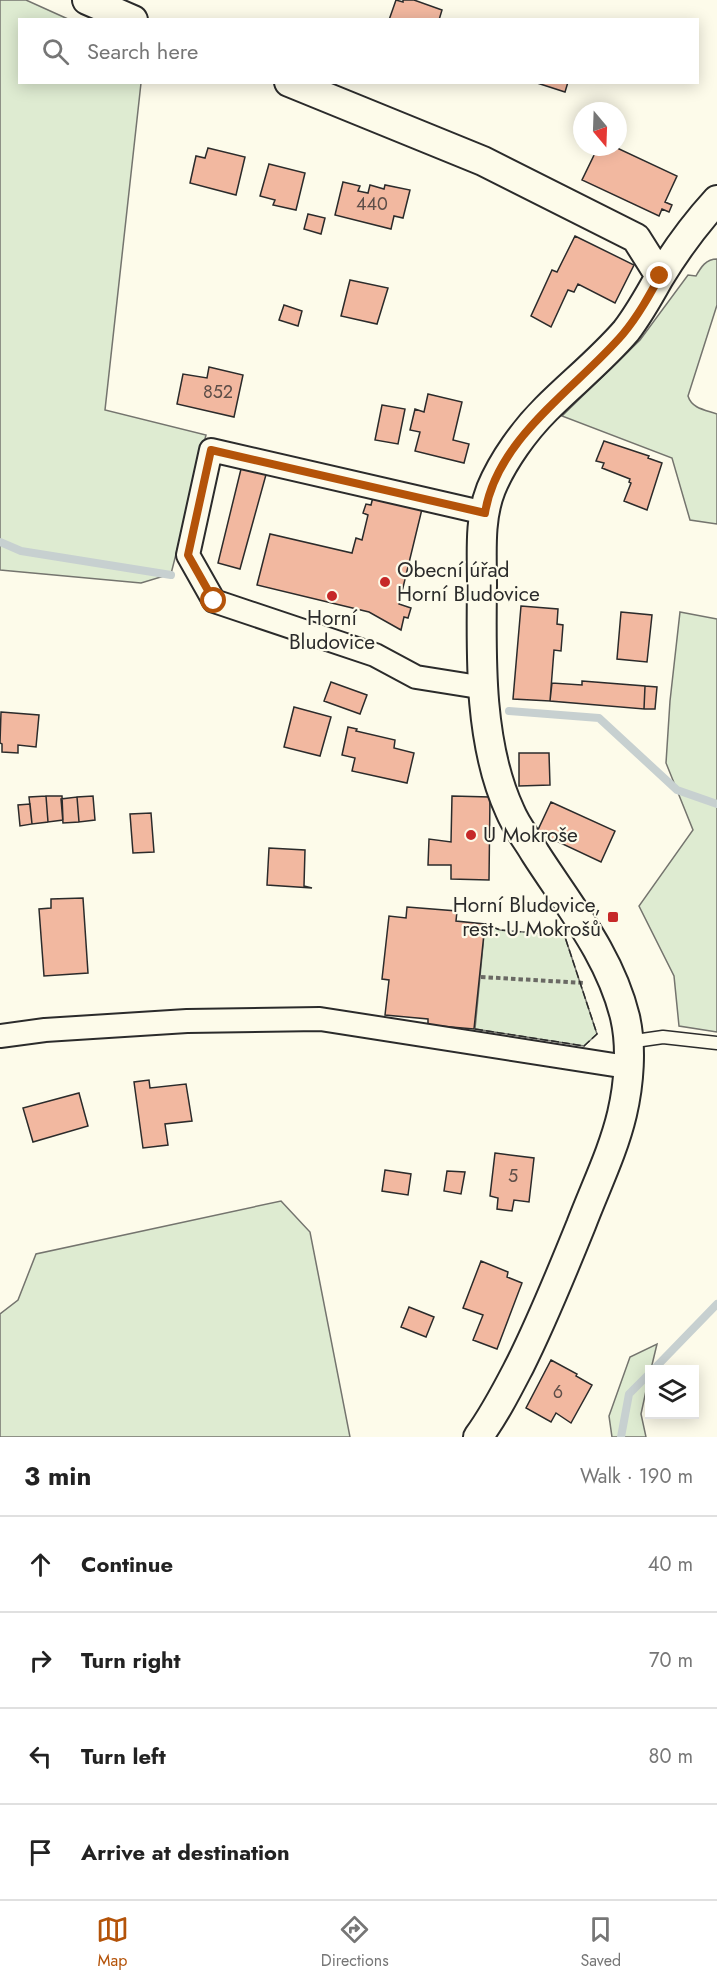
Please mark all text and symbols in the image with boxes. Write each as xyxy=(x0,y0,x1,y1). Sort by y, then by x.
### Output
search box xyxy=(18,18,699,84)
icon: search xyxy=(39,35,72,68)
text: Search here xyxy=(87,35,198,67)
north arrow xyxy=(573,102,627,156)
house number: 440 xyxy=(356,191,388,217)
route end xyxy=(646,262,672,288)
house number: 852 xyxy=(203,379,233,405)
place label: Obecní úřad Horní Bludovice xyxy=(397,555,540,609)
marker: Obecní úřad Horní Bludovice xyxy=(378,575,392,589)
route start xyxy=(200,587,226,613)
marker: Horní Bludovice xyxy=(325,589,339,603)
place label: Horní Bludovice xyxy=(289,603,375,657)
place label: U Mokroše xyxy=(483,820,578,850)
marker: U Mokroše xyxy=(464,828,478,842)
place label: Horní Bludovice, rest. U Mokrošů xyxy=(453,890,601,944)
marker: Horní Bludovice, rest. U Mokrošů xyxy=(606,910,620,924)
house number: 5 xyxy=(508,1163,518,1189)
map controls xyxy=(645,1365,699,1419)
button: layers xyxy=(645,1365,699,1419)
house number: 6 xyxy=(553,1379,563,1405)
text: 3 min xyxy=(24,1457,91,1495)
text: Walk · 190 m xyxy=(580,1462,693,1491)
icon: ahead xyxy=(24,1548,57,1581)
text: Continue xyxy=(81,1548,173,1580)
text: 40 m xyxy=(648,1550,693,1579)
icon: right xyxy=(24,1644,57,1677)
text: Turn right xyxy=(81,1644,181,1676)
text: 70 m xyxy=(649,1646,693,1675)
icon: left xyxy=(24,1740,57,1773)
text: Turn left xyxy=(81,1740,166,1772)
text: 80 m xyxy=(648,1742,693,1771)
icon: arrive xyxy=(24,1836,57,1869)
text: Arrive at destination xyxy=(81,1836,290,1868)
tab: Map xyxy=(96,1913,129,1972)
tab: Directions xyxy=(321,1913,389,1972)
tab: Saved xyxy=(580,1913,621,1972)

